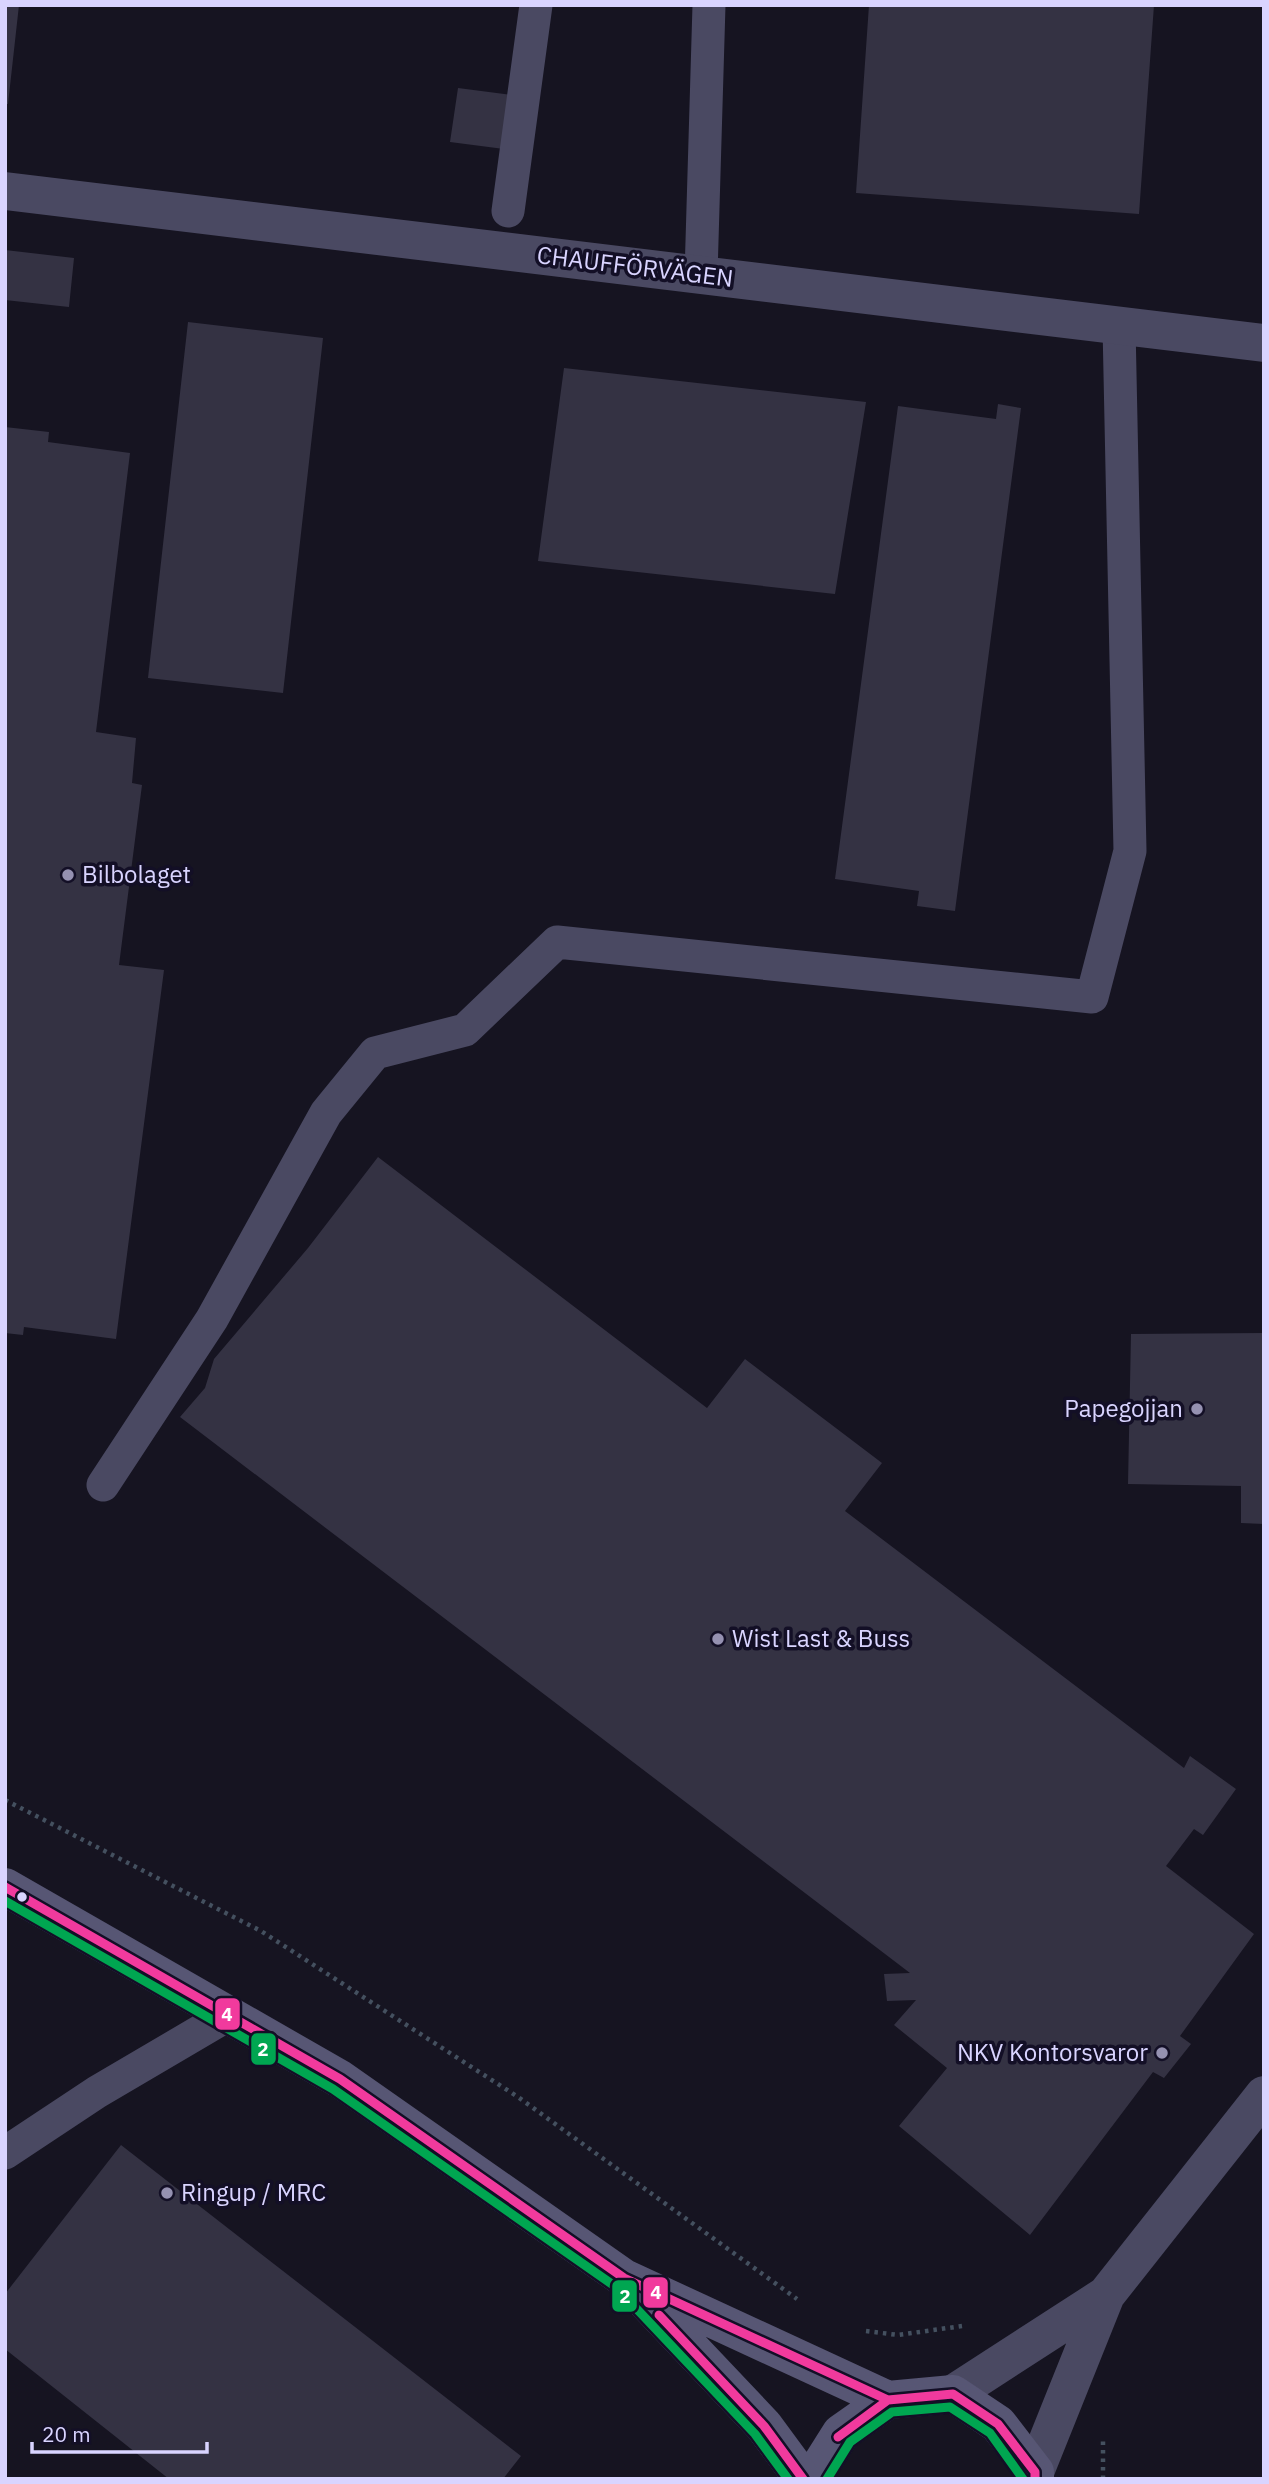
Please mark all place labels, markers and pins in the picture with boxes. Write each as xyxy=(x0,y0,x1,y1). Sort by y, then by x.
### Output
place label: Bilbolaget xyxy=(82,858,191,890)
marker: Bilbolaget xyxy=(60,867,76,883)
place label: Papegojjan xyxy=(1064,1392,1183,1424)
marker: Papegojjan xyxy=(1189,1401,1205,1417)
place label: Wist Last & Buss xyxy=(732,1622,910,1654)
marker: Wist Last & Buss xyxy=(710,1631,726,1647)
unlabelled marker xyxy=(15,1890,29,1904)
place label: NKV Kontorsvaror xyxy=(957,2036,1148,2068)
marker: NKV Kontorsvaror xyxy=(1154,2045,1170,2061)
place label: Ringup / MRC xyxy=(181,2176,326,2208)
marker: Ringup / MRC xyxy=(159,2185,175,2201)

